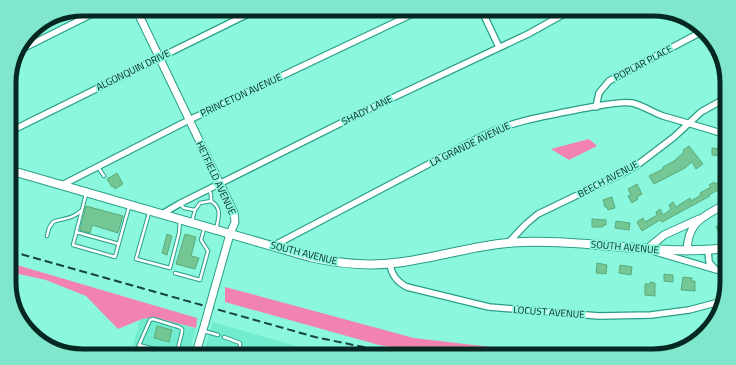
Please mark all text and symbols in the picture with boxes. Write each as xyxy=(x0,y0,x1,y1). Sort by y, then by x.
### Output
street label: POPLAR PLACE xyxy=(611,41,676,85)
street label: ALGONQUIN DRIVE xyxy=(93,45,173,94)
street label: PRINCETON AVENUE xyxy=(198,69,285,121)
street label: SHADY LANE xyxy=(339,91,395,129)
street label: LA GRANDE AVENUE xyxy=(427,118,513,170)
street label: HETFIELD AVENUE xyxy=(192,139,240,218)
street label: BEECH AVENUE xyxy=(575,156,642,201)
street label: SOUTH AVENUE xyxy=(269,237,339,269)
street label: SOUTH AVENUE xyxy=(590,237,660,257)
street label: LOCUST AVENUE xyxy=(513,302,586,322)

